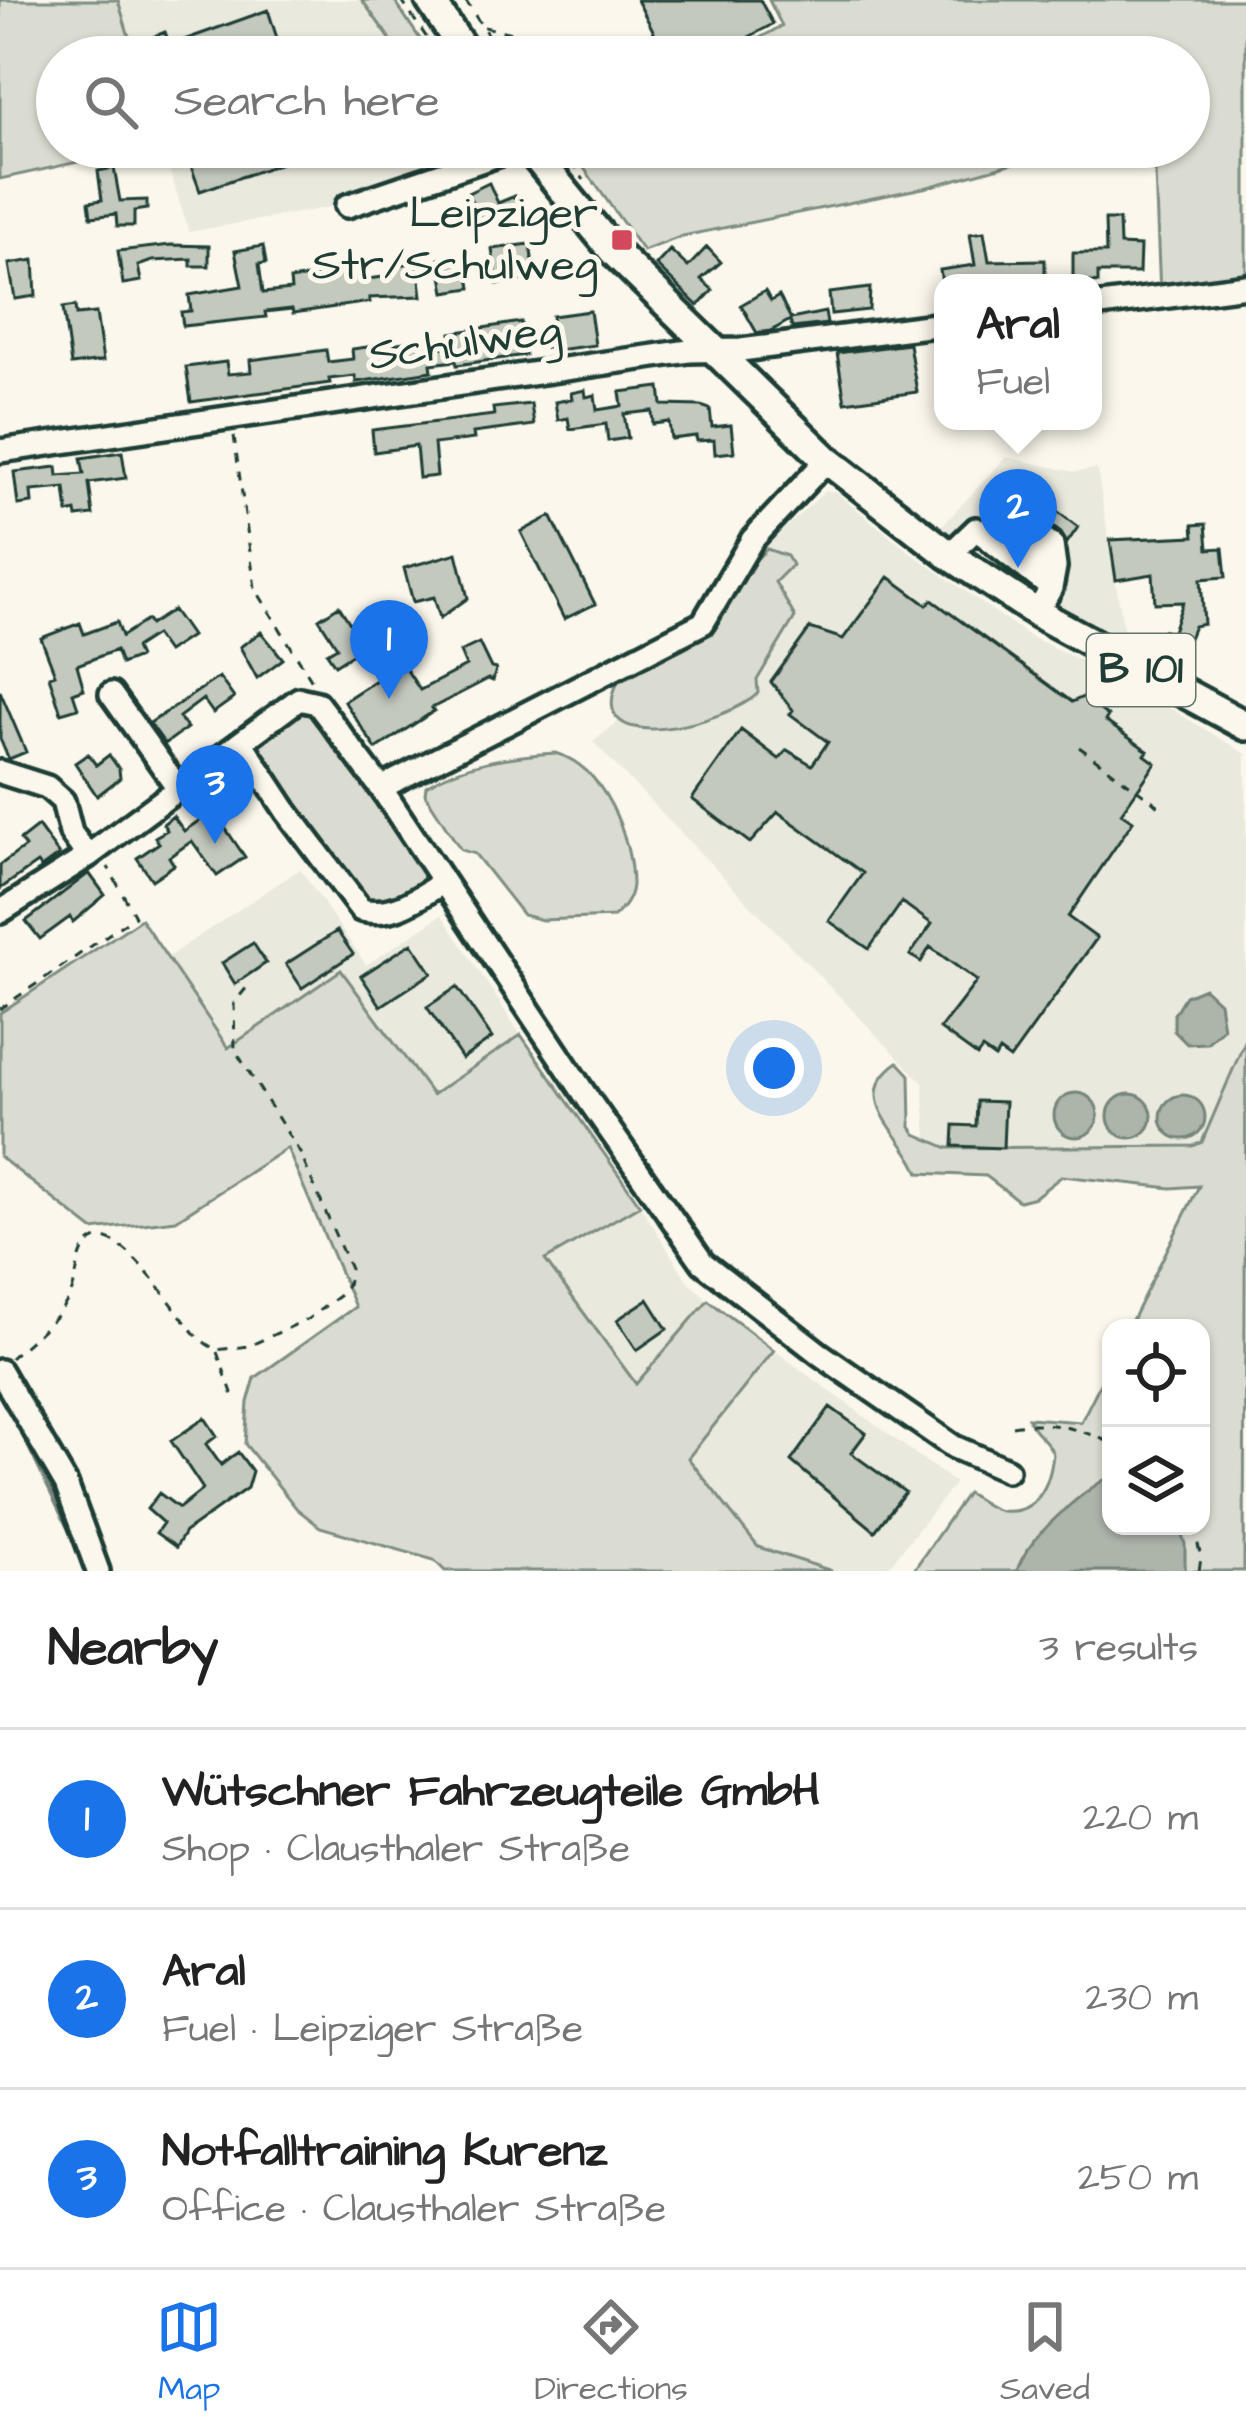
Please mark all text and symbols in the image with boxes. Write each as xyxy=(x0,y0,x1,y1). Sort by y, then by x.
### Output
search box xyxy=(36,36,1210,168)
icon: search xyxy=(78,69,144,135)
text: Search here xyxy=(174,71,440,133)
place label: Leipziger Str/Schulweg xyxy=(312,183,598,297)
marker: Leipziger Str/Schulweg xyxy=(609,227,635,253)
popup xyxy=(934,274,1102,430)
text: Aral xyxy=(976,294,1060,356)
street label: Schulweg xyxy=(365,299,565,387)
text: Fuel xyxy=(976,356,1050,410)
pin: 2 xyxy=(979,469,1057,568)
pin: 1 xyxy=(350,600,428,699)
road number: B 101 xyxy=(1087,634,1195,706)
pin: 3 xyxy=(176,745,254,844)
your location xyxy=(744,1038,804,1098)
map controls xyxy=(1102,1319,1210,1535)
button: locate xyxy=(1102,1319,1210,1427)
button: layers xyxy=(1102,1427,1210,1535)
text: Nearby xyxy=(48,1614,218,1685)
text: 3 results xyxy=(1039,1622,1198,1676)
text: Wütschner Fahrzeugteile GmbH xyxy=(162,1761,820,1823)
text: 1 xyxy=(85,1792,90,1846)
text: 220 m xyxy=(1083,1792,1198,1846)
text: Shop · Clausthaler Straße xyxy=(162,1823,630,1877)
text: Aral xyxy=(162,1941,246,2003)
text: 2 xyxy=(76,1972,98,2026)
text: 230 m xyxy=(1085,1972,1198,2026)
text: Fuel · Leipziger Straße xyxy=(162,2003,583,2057)
text: Notfalltraining Kurenz xyxy=(162,2121,607,2183)
text: 3 xyxy=(77,2152,97,2206)
text: 250 m xyxy=(1077,2152,1198,2206)
text: Office · Clausthaler Straße xyxy=(162,2183,666,2237)
tab: Map xyxy=(156,2294,222,2412)
tab: Directions xyxy=(534,2294,688,2412)
tab: Saved xyxy=(1000,2294,1090,2412)

